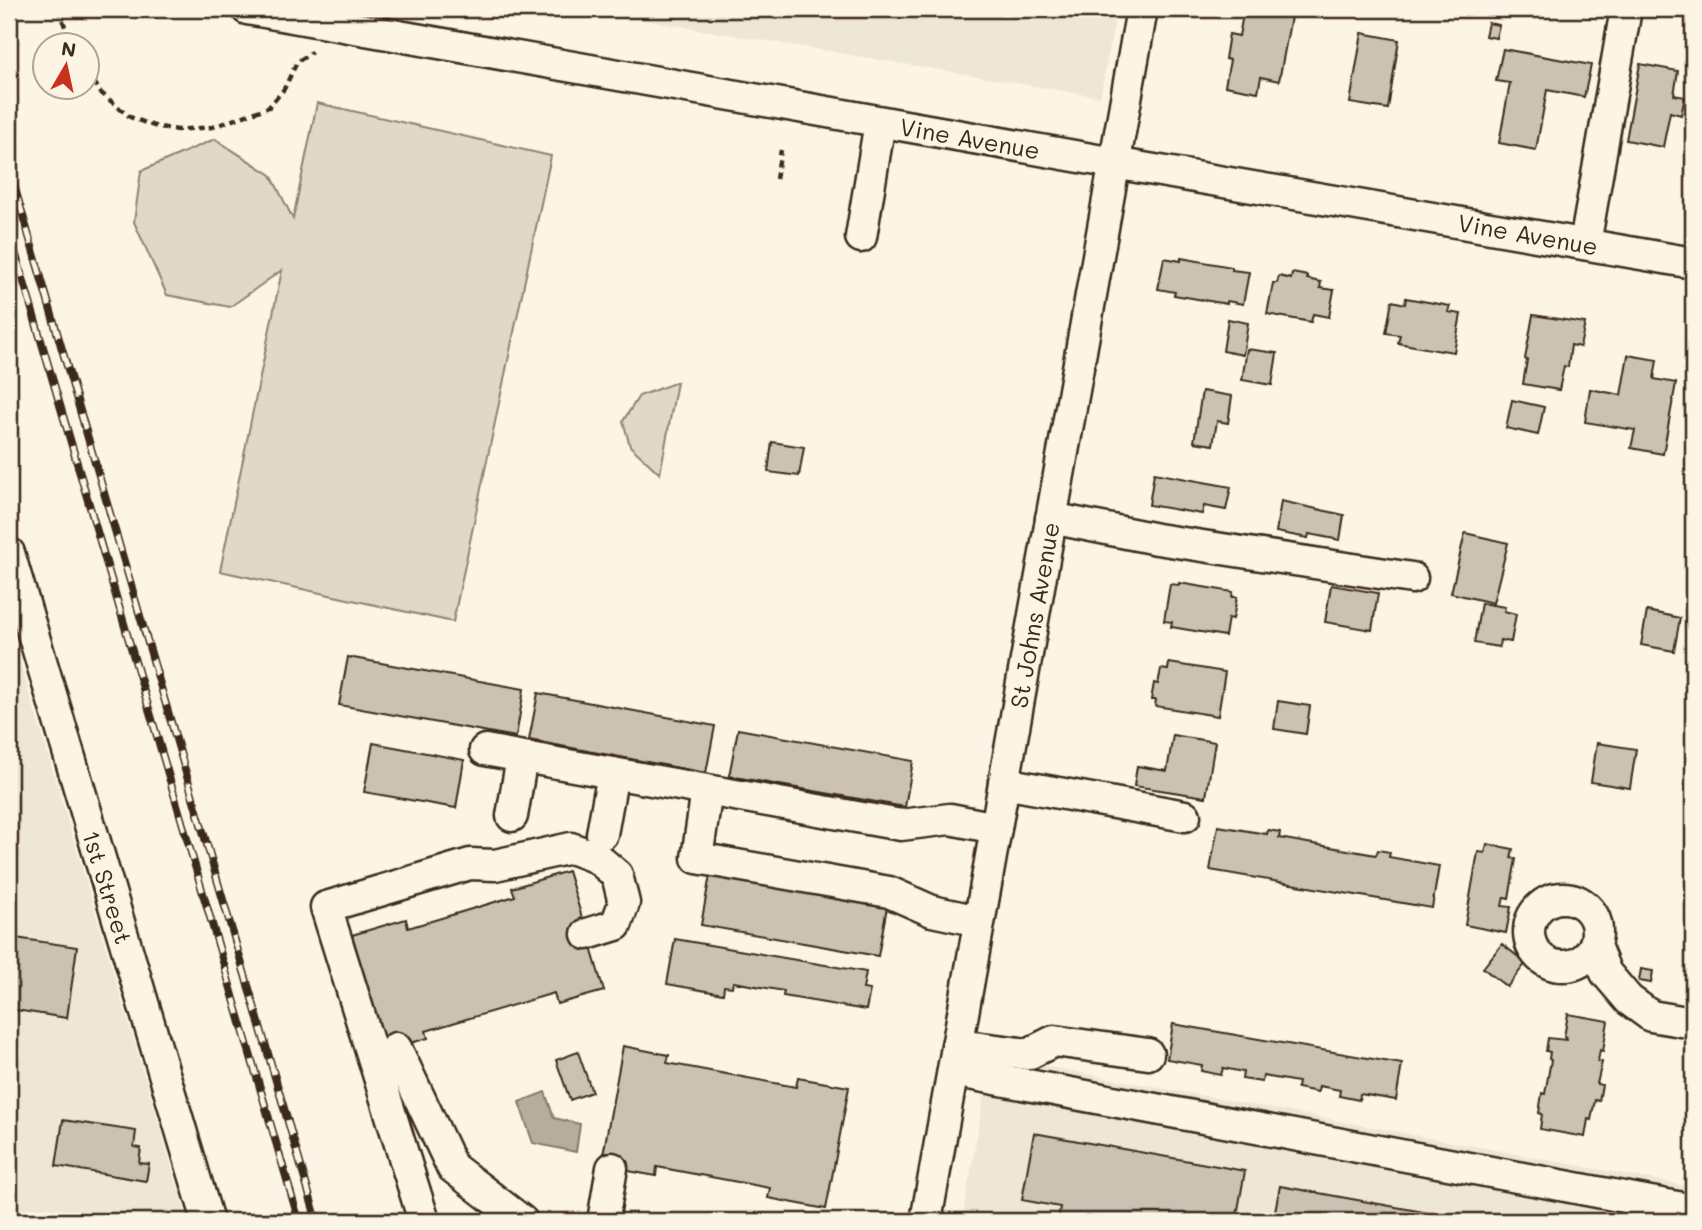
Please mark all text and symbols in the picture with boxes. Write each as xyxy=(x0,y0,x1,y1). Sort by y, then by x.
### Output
north arrow xyxy=(32,32,102,102)
text: N xyxy=(60,35,78,62)
street label: Vine Avenue xyxy=(898,110,1042,166)
street label: Vine Avenue xyxy=(1456,206,1600,262)
street label: St Johns Avenue xyxy=(1002,520,1066,710)
street label: 1st Street xyxy=(76,827,140,947)

